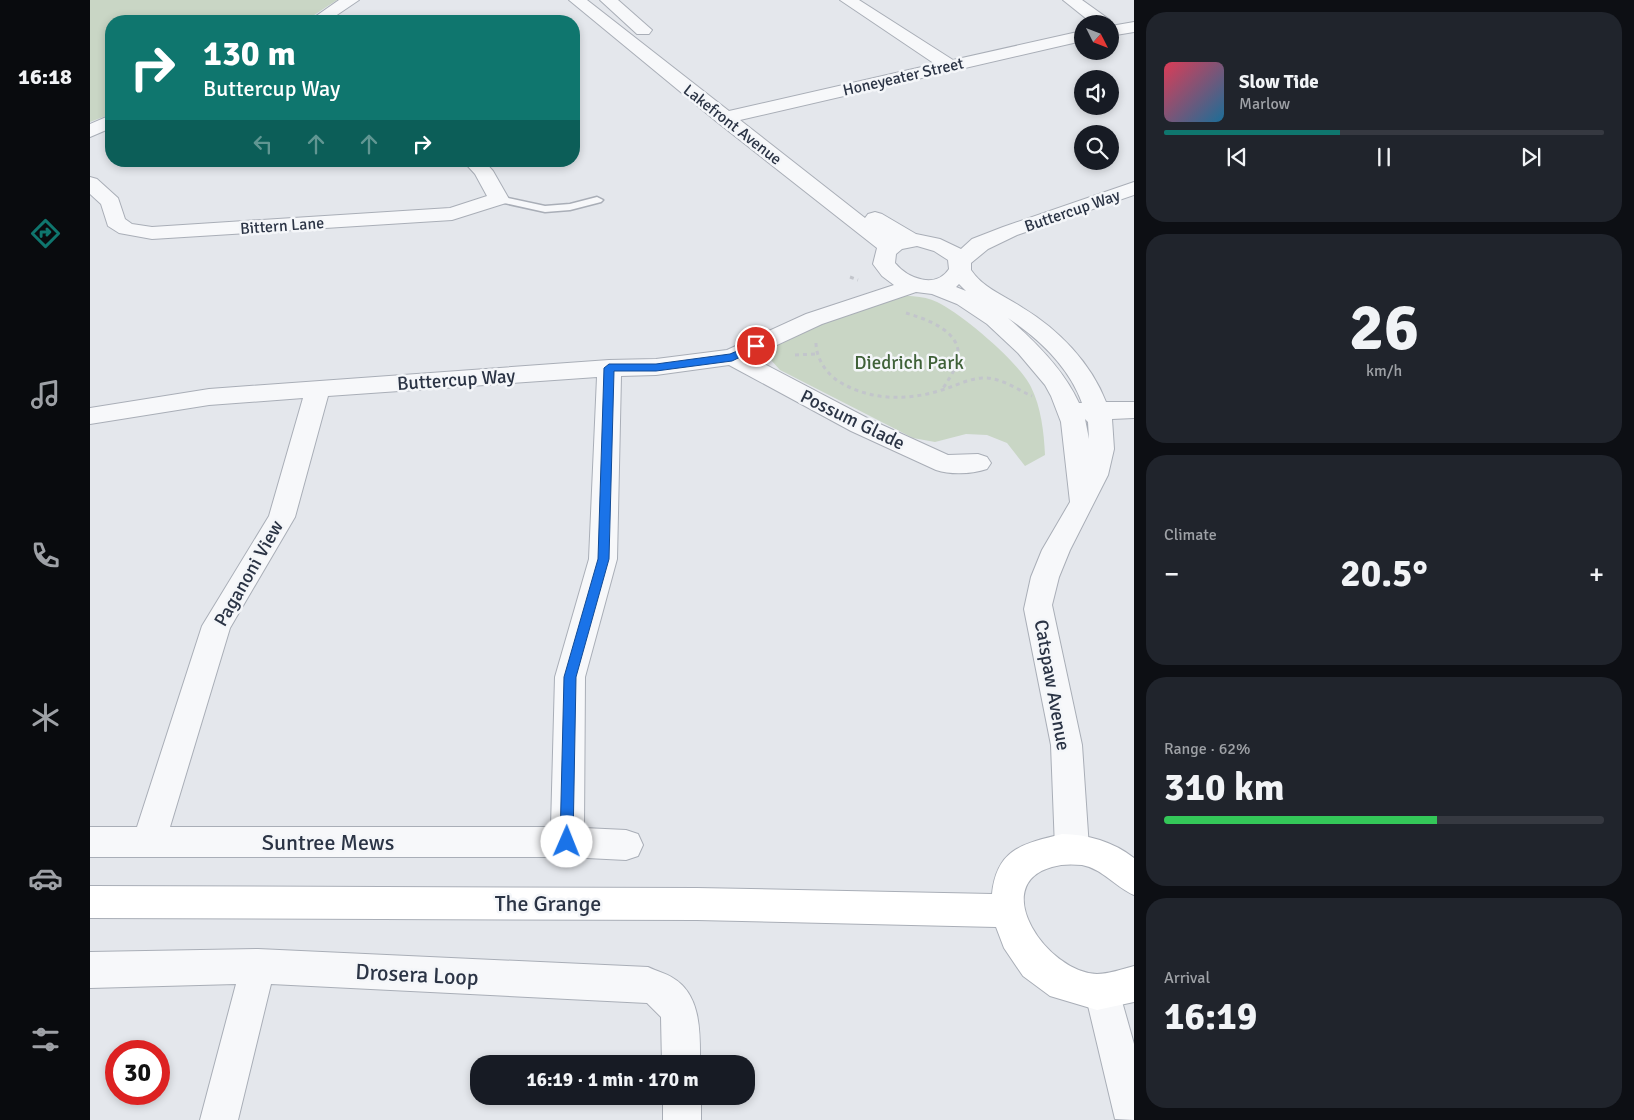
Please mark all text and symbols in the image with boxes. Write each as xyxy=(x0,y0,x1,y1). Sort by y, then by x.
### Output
north arrow xyxy=(1074,15,1119,60)
map controls xyxy=(1074,15,1119,170)
text: 130 m xyxy=(203,32,296,75)
icon: right xyxy=(120,35,185,100)
street label: Honeyeater Street xyxy=(841,53,966,101)
text: 16:18 xyxy=(18,63,72,90)
button: sound xyxy=(1074,70,1119,115)
text: Slow Tide xyxy=(1239,70,1319,94)
text: Buttercup Way xyxy=(203,75,340,102)
street label: Lakefront Avenue xyxy=(679,80,786,169)
text: Marlow xyxy=(1239,94,1290,114)
button: search xyxy=(1074,125,1119,170)
icon: left xyxy=(249,130,277,158)
icon: ahead xyxy=(302,130,330,158)
icon: ahead xyxy=(355,130,383,158)
icon: right xyxy=(408,130,436,158)
icon: previous xyxy=(1223,143,1251,171)
icon: pause xyxy=(1370,143,1398,171)
icon: next xyxy=(1517,143,1545,171)
street label: Buttercup Way xyxy=(1022,185,1123,237)
street label: Bittern Lane xyxy=(239,213,325,239)
icon: directions xyxy=(28,216,63,251)
text: 26 xyxy=(1349,288,1419,368)
pin xyxy=(735,325,777,367)
icon: arrive xyxy=(742,332,770,360)
park label: Diedrich Park xyxy=(854,351,964,375)
text: km/h xyxy=(1366,361,1402,381)
street label: Buttercup Way xyxy=(396,364,516,396)
icon: music xyxy=(28,377,63,412)
street label: Possum Glade xyxy=(796,384,909,456)
street label: Paganoni View xyxy=(209,516,289,631)
text: Climate xyxy=(1164,525,1217,545)
icon: phone xyxy=(28,538,63,573)
text: 20.5° xyxy=(1340,550,1428,597)
text: − xyxy=(1164,557,1179,591)
text: + xyxy=(1589,557,1604,591)
street label: Catspaw Avenue xyxy=(1029,618,1075,753)
icon: climate xyxy=(28,700,63,735)
text: Range · 62% xyxy=(1164,739,1250,759)
text: 310 km xyxy=(1164,764,1285,811)
position arrow xyxy=(540,815,592,867)
street label: Suntree Mews xyxy=(262,829,394,856)
icon: car xyxy=(28,861,63,896)
street label: The Grange xyxy=(495,890,601,917)
street label: Drosera Loop xyxy=(355,958,479,991)
text: Arrival xyxy=(1164,968,1210,988)
text: 16:19 xyxy=(1164,993,1257,1040)
icon: filters xyxy=(28,1022,63,1057)
speed limit sign: 30 xyxy=(105,1040,170,1105)
text: 16:19 · 1 min · 170 m xyxy=(526,1068,699,1092)

